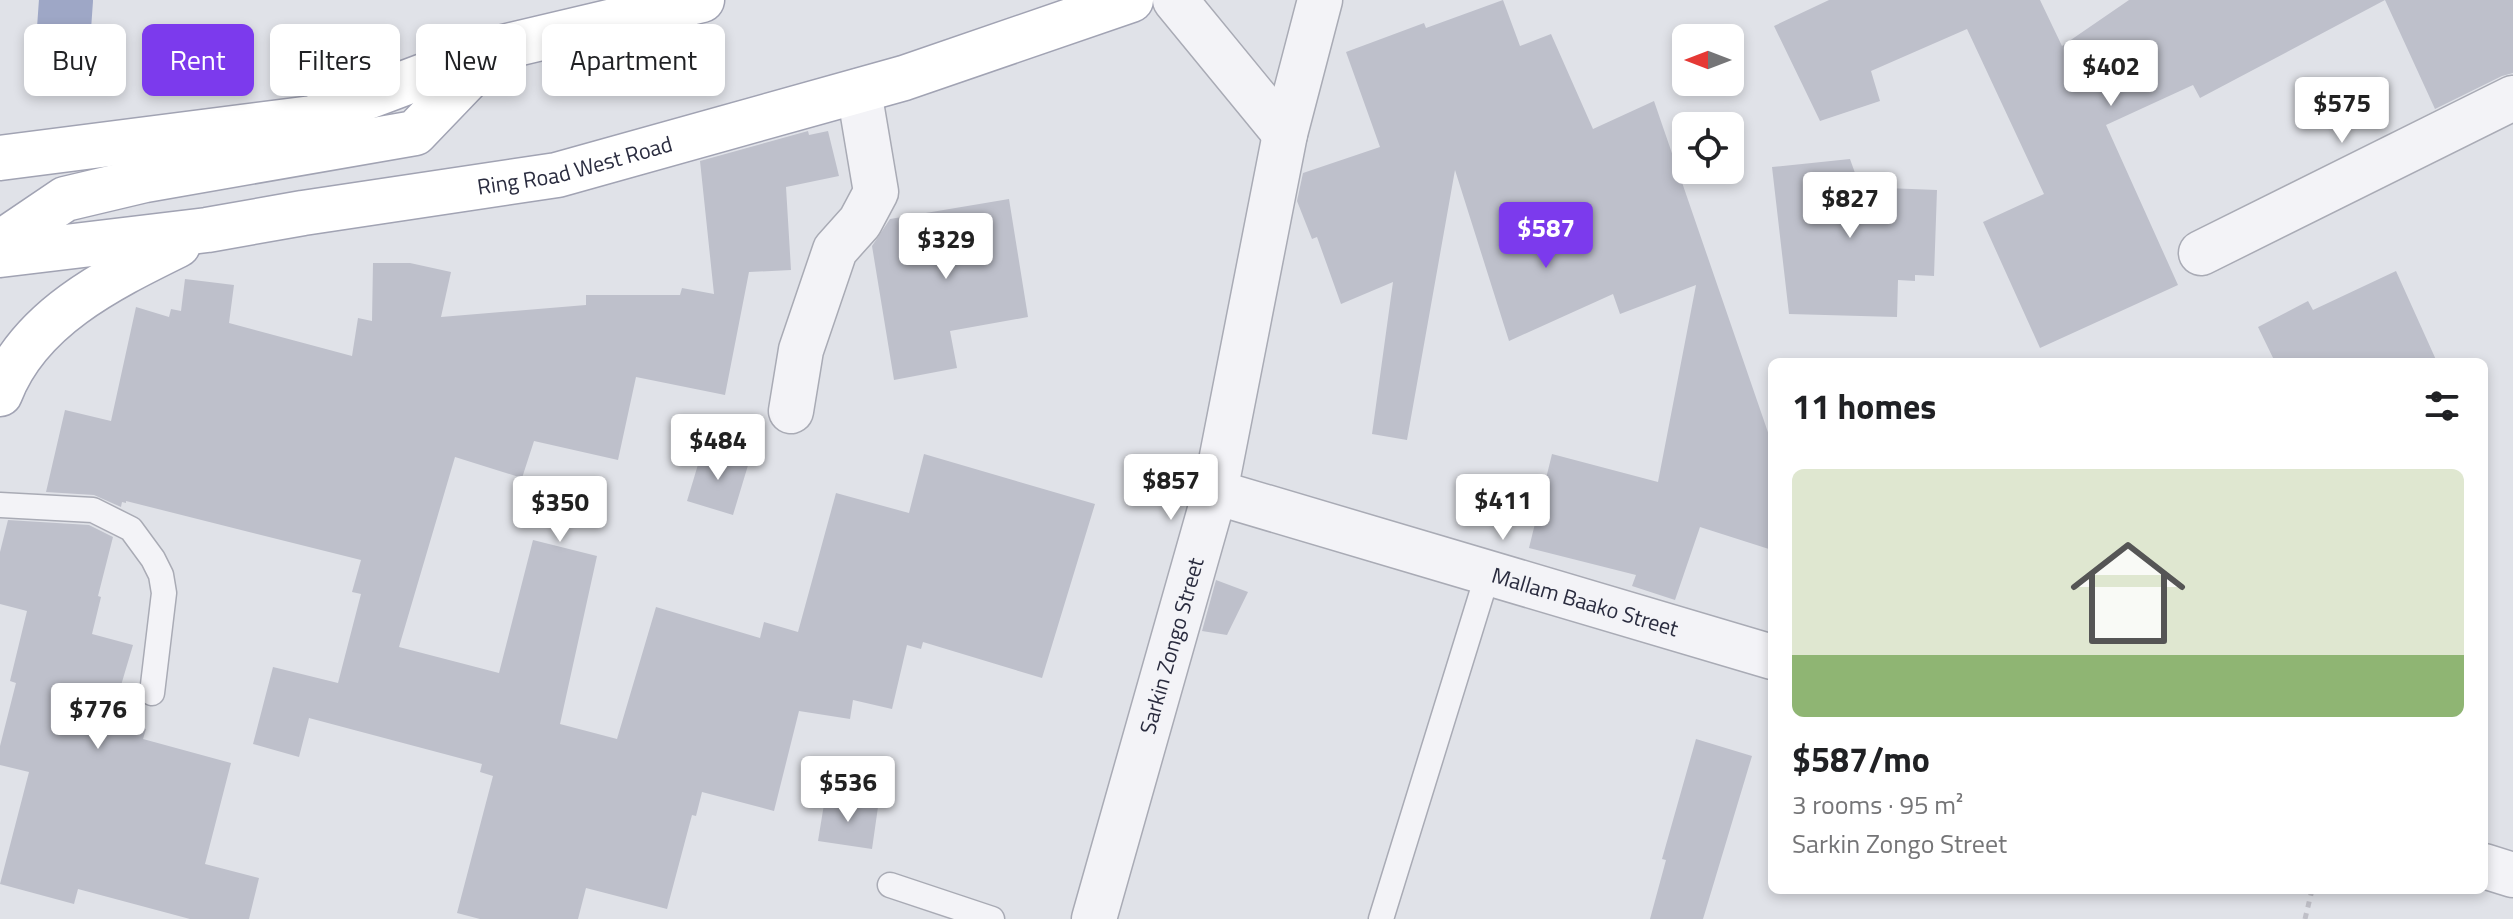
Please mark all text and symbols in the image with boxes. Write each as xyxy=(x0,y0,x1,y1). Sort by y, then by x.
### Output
chip: Buy xyxy=(24,24,126,96)
chip: Rent xyxy=(142,24,254,96)
chip: Filters xyxy=(270,24,400,96)
chip: New xyxy=(416,24,526,96)
chip: Apartment xyxy=(542,24,725,96)
north arrow xyxy=(1672,24,1744,96)
map controls xyxy=(1672,24,1744,184)
pin: $402 xyxy=(2064,40,2158,108)
text: $402 xyxy=(2082,46,2140,85)
pin: $575 xyxy=(2295,77,2389,145)
text: $575 xyxy=(2313,83,2371,122)
button: locate xyxy=(1672,112,1744,184)
street label: Ring Road West Road xyxy=(475,127,676,204)
pin: $827 xyxy=(1803,172,1897,240)
text: $827 xyxy=(1821,178,1879,217)
pin: $587 xyxy=(1499,202,1593,270)
text: $587 xyxy=(1517,208,1575,247)
pin: $329 xyxy=(899,213,993,281)
text: $329 xyxy=(917,219,975,258)
text: 11 homes xyxy=(1792,380,1936,432)
icon: filters xyxy=(2420,384,2464,428)
pin: $484 xyxy=(671,414,765,482)
text: $484 xyxy=(689,420,747,459)
pin: $857 xyxy=(1124,454,1218,522)
text: $857 xyxy=(1142,460,1200,499)
pin: $411 xyxy=(1456,474,1550,542)
pin: $350 xyxy=(513,476,607,544)
text: $411 xyxy=(1474,480,1532,519)
text: $350 xyxy=(531,482,589,521)
icon: home xyxy=(2056,521,2200,665)
street label: Sarkin Zongo Street xyxy=(1130,553,1213,738)
street label: Mallam Baako Street xyxy=(1488,558,1683,645)
pin: $776 xyxy=(51,683,145,751)
text: $776 xyxy=(69,689,127,728)
text: $587/mo xyxy=(1792,733,1930,785)
pin: $536 xyxy=(801,756,895,824)
text: $536 xyxy=(819,762,877,801)
text: 3 rooms · 95 m² xyxy=(1792,785,1963,824)
text: Sarkin Zongo Street xyxy=(1792,824,2007,863)

